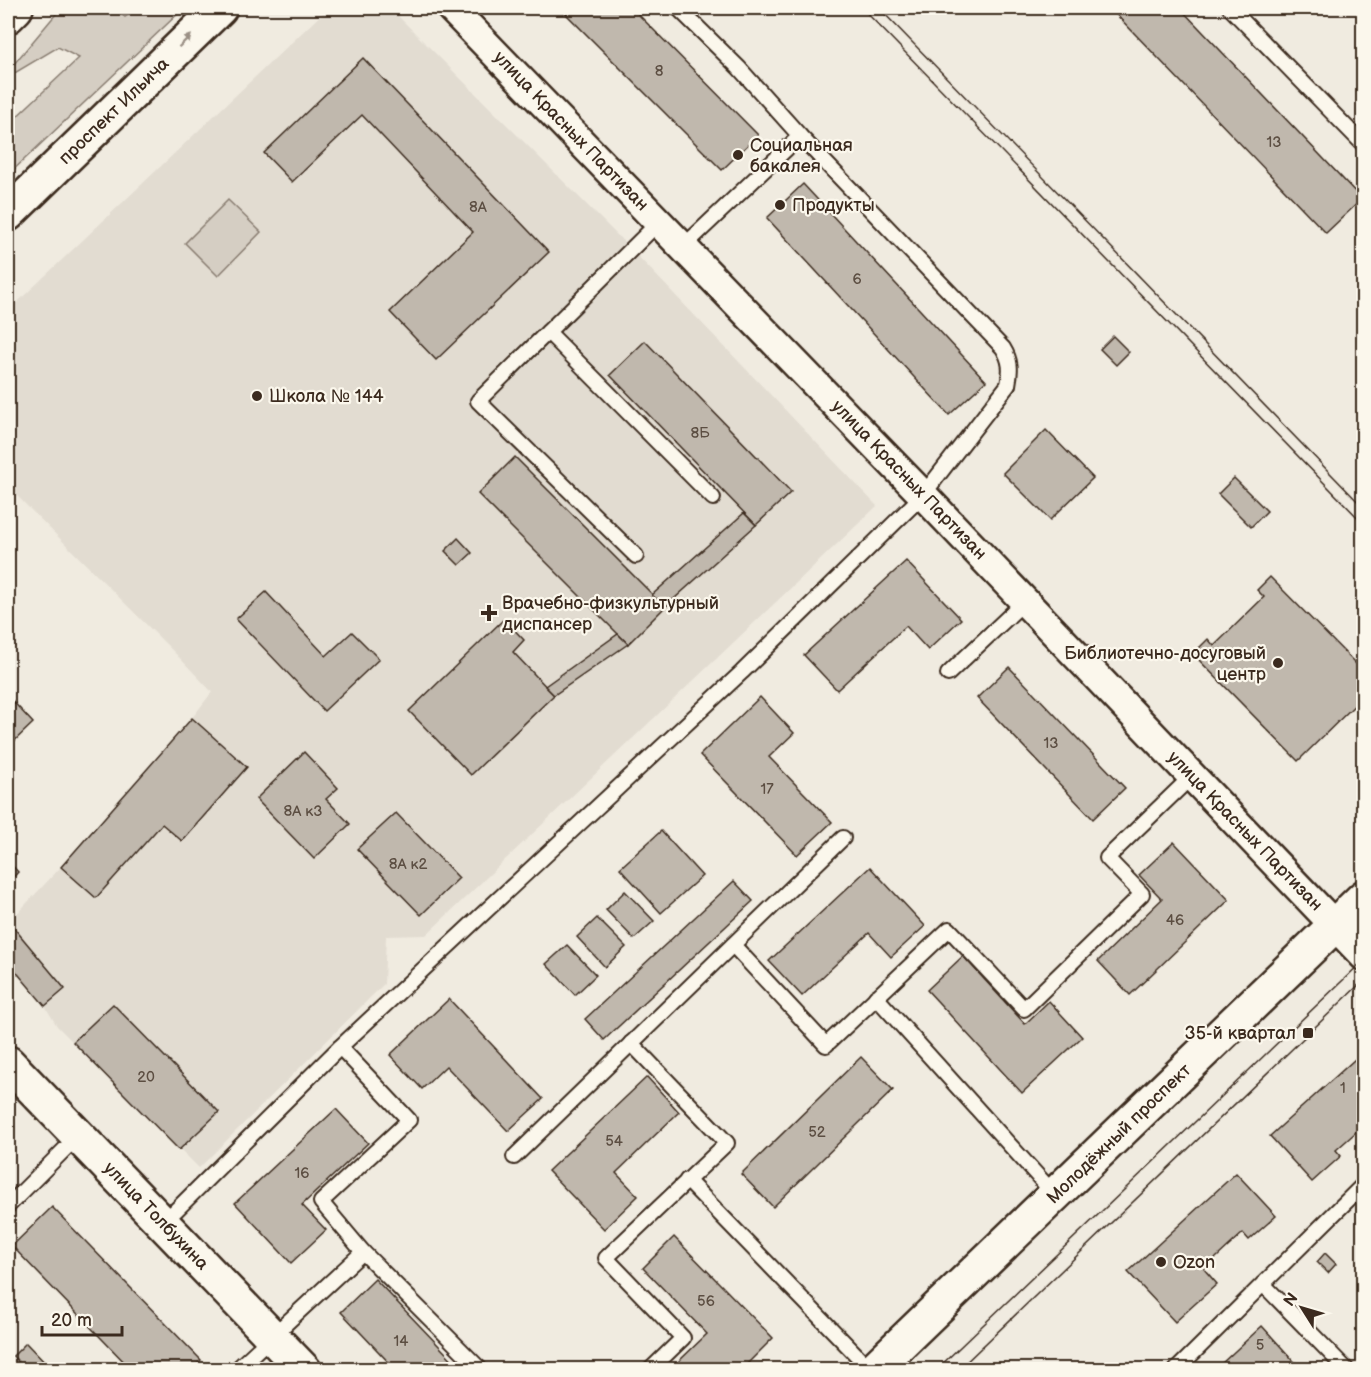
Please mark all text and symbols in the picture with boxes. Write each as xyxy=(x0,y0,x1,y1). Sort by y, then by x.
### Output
one-way arrow xyxy=(177,35,191,49)
street label: улица Красных Партизан xyxy=(489,47,653,215)
street label: проспект Ильича xyxy=(55,53,174,169)
house number: 8 xyxy=(655,62,664,81)
house number: 13 xyxy=(1266,133,1282,152)
place label: Социальная бакалея xyxy=(750,135,853,177)
marker: Социальная бакалея xyxy=(731,148,745,162)
place label: Продукты xyxy=(792,195,875,216)
house number: 8А xyxy=(469,198,488,217)
marker: Продукты xyxy=(773,198,787,212)
house number: 6 xyxy=(852,270,862,289)
place label: Школа № 144 xyxy=(269,386,384,407)
marker: Школа № 144 xyxy=(250,389,264,403)
street label: улица Красных Партизан xyxy=(827,396,991,564)
house number: 8Б xyxy=(690,424,710,443)
place label: Врачебно-физкультурный диспансер xyxy=(502,593,719,635)
marker: Врачебно-физкультурный диспансер xyxy=(480,604,498,622)
place label: Библиотечно-досуговый центр xyxy=(1064,643,1266,685)
marker: Библиотечно-досуговый центр xyxy=(1271,656,1285,670)
house number: 13 xyxy=(1043,734,1059,753)
street label: улица Красных Партизан xyxy=(1163,747,1327,915)
house number: 17 xyxy=(760,780,774,799)
house number: 8А к3 xyxy=(283,802,323,821)
house number: 8А к2 xyxy=(389,855,428,874)
house number: 46 xyxy=(1166,911,1184,930)
place label: 35-й квартал xyxy=(1185,1023,1296,1044)
marker: 35-й квартал xyxy=(1301,1026,1315,1040)
street label: Молодёжный проспект xyxy=(1043,1059,1196,1208)
house number: 20 xyxy=(137,1068,155,1087)
house number: 1 xyxy=(1340,1079,1346,1098)
house number: 52 xyxy=(808,1123,826,1142)
house number: 54 xyxy=(605,1132,623,1151)
street label: улица Толбухина xyxy=(99,1158,213,1275)
house number: 16 xyxy=(295,1164,309,1183)
place label: Ozon xyxy=(1173,1252,1215,1273)
marker: Ozon xyxy=(1154,1255,1168,1269)
north arrow xyxy=(1272,1278,1332,1338)
text: N xyxy=(1280,1289,1302,1310)
house number: 56 xyxy=(697,1292,715,1311)
scale bar xyxy=(42,1299,122,1337)
text: 20 m xyxy=(51,1310,92,1331)
house number: 14 xyxy=(394,1332,408,1351)
house number: 5 xyxy=(1256,1336,1264,1355)

